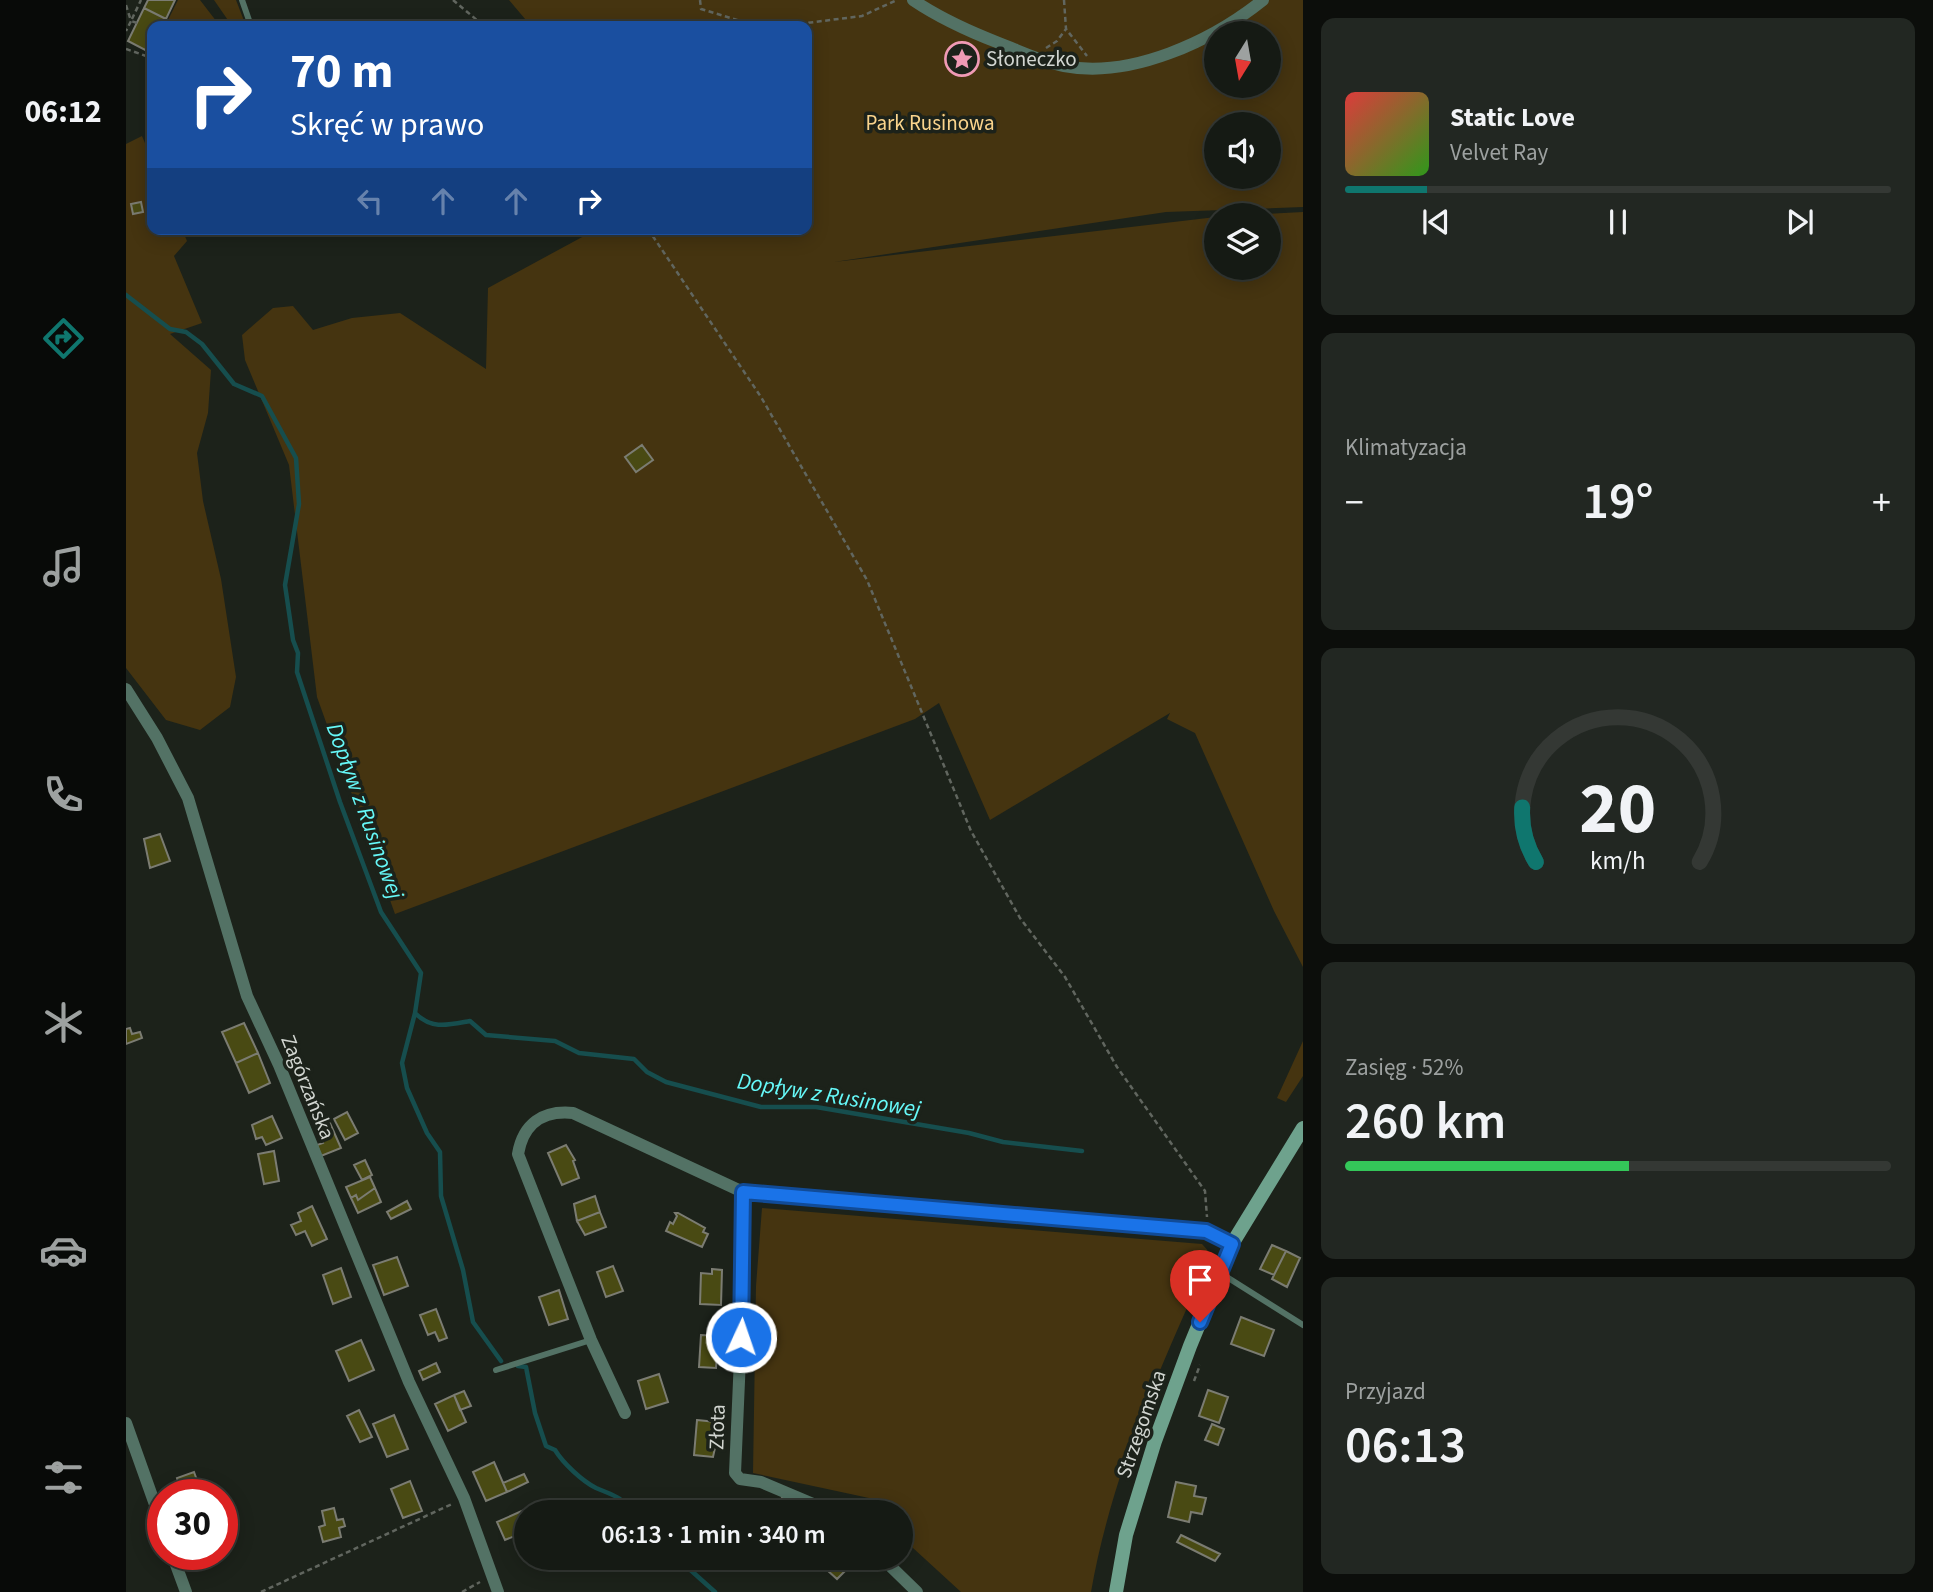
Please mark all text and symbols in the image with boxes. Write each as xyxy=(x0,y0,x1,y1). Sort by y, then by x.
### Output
north arrow xyxy=(1204,21,1281,98)
map controls xyxy=(1204,21,1281,280)
text: 70 m xyxy=(290,37,394,107)
place icon: Słoneczko xyxy=(943,40,981,78)
place label: Słoneczko xyxy=(986,44,1077,74)
icon: right xyxy=(175,49,266,140)
text: 06:12 xyxy=(24,89,102,135)
text: Static Love xyxy=(1450,99,1575,136)
text: Skręć w prawo xyxy=(290,102,484,148)
park label: Park Rusinowa xyxy=(865,108,995,138)
button: sound xyxy=(1204,112,1281,189)
text: Velvet Ray xyxy=(1450,136,1548,169)
icon: left xyxy=(351,182,389,220)
icon: ahead xyxy=(424,182,462,220)
icon: ahead xyxy=(497,182,535,220)
icon: right xyxy=(570,182,608,220)
button: layers xyxy=(1204,203,1281,280)
icon: previous xyxy=(1417,203,1455,241)
icon: pause xyxy=(1599,203,1637,241)
icon: next xyxy=(1781,203,1819,241)
icon: directions xyxy=(39,314,88,363)
text: Klimatyzacja xyxy=(1345,431,1467,464)
text: 19° xyxy=(1582,465,1654,539)
text: − xyxy=(1345,476,1364,530)
text: + xyxy=(1872,476,1891,530)
icon: music xyxy=(39,542,88,591)
water label: Dopływ z Rusinowej xyxy=(318,718,412,904)
text: 20 xyxy=(1580,757,1656,861)
icon: phone xyxy=(39,770,88,819)
text: km/h xyxy=(1590,843,1646,879)
icon: climate xyxy=(39,998,88,1047)
street label: Zagórzańska xyxy=(273,1030,343,1144)
text: Zasięg · 52% xyxy=(1345,1051,1463,1084)
water label: Dopływ z Rusinowej xyxy=(735,1064,924,1126)
text: 260 km xyxy=(1345,1085,1506,1159)
icon: car xyxy=(39,1226,88,1275)
pin xyxy=(1170,1250,1230,1322)
icon: arrive xyxy=(1181,1261,1219,1299)
position arrow xyxy=(704,1300,778,1374)
street label: Strzegomska xyxy=(1108,1366,1174,1482)
text: Przyjazd xyxy=(1345,1375,1426,1408)
street label: Złota xyxy=(701,1404,733,1450)
text: 06:13 xyxy=(1345,1409,1466,1483)
icon: filters xyxy=(39,1453,88,1502)
speed limit sign: 30 xyxy=(147,1479,238,1570)
text: 06:13 · 1 min · 340 m xyxy=(601,1516,826,1553)

